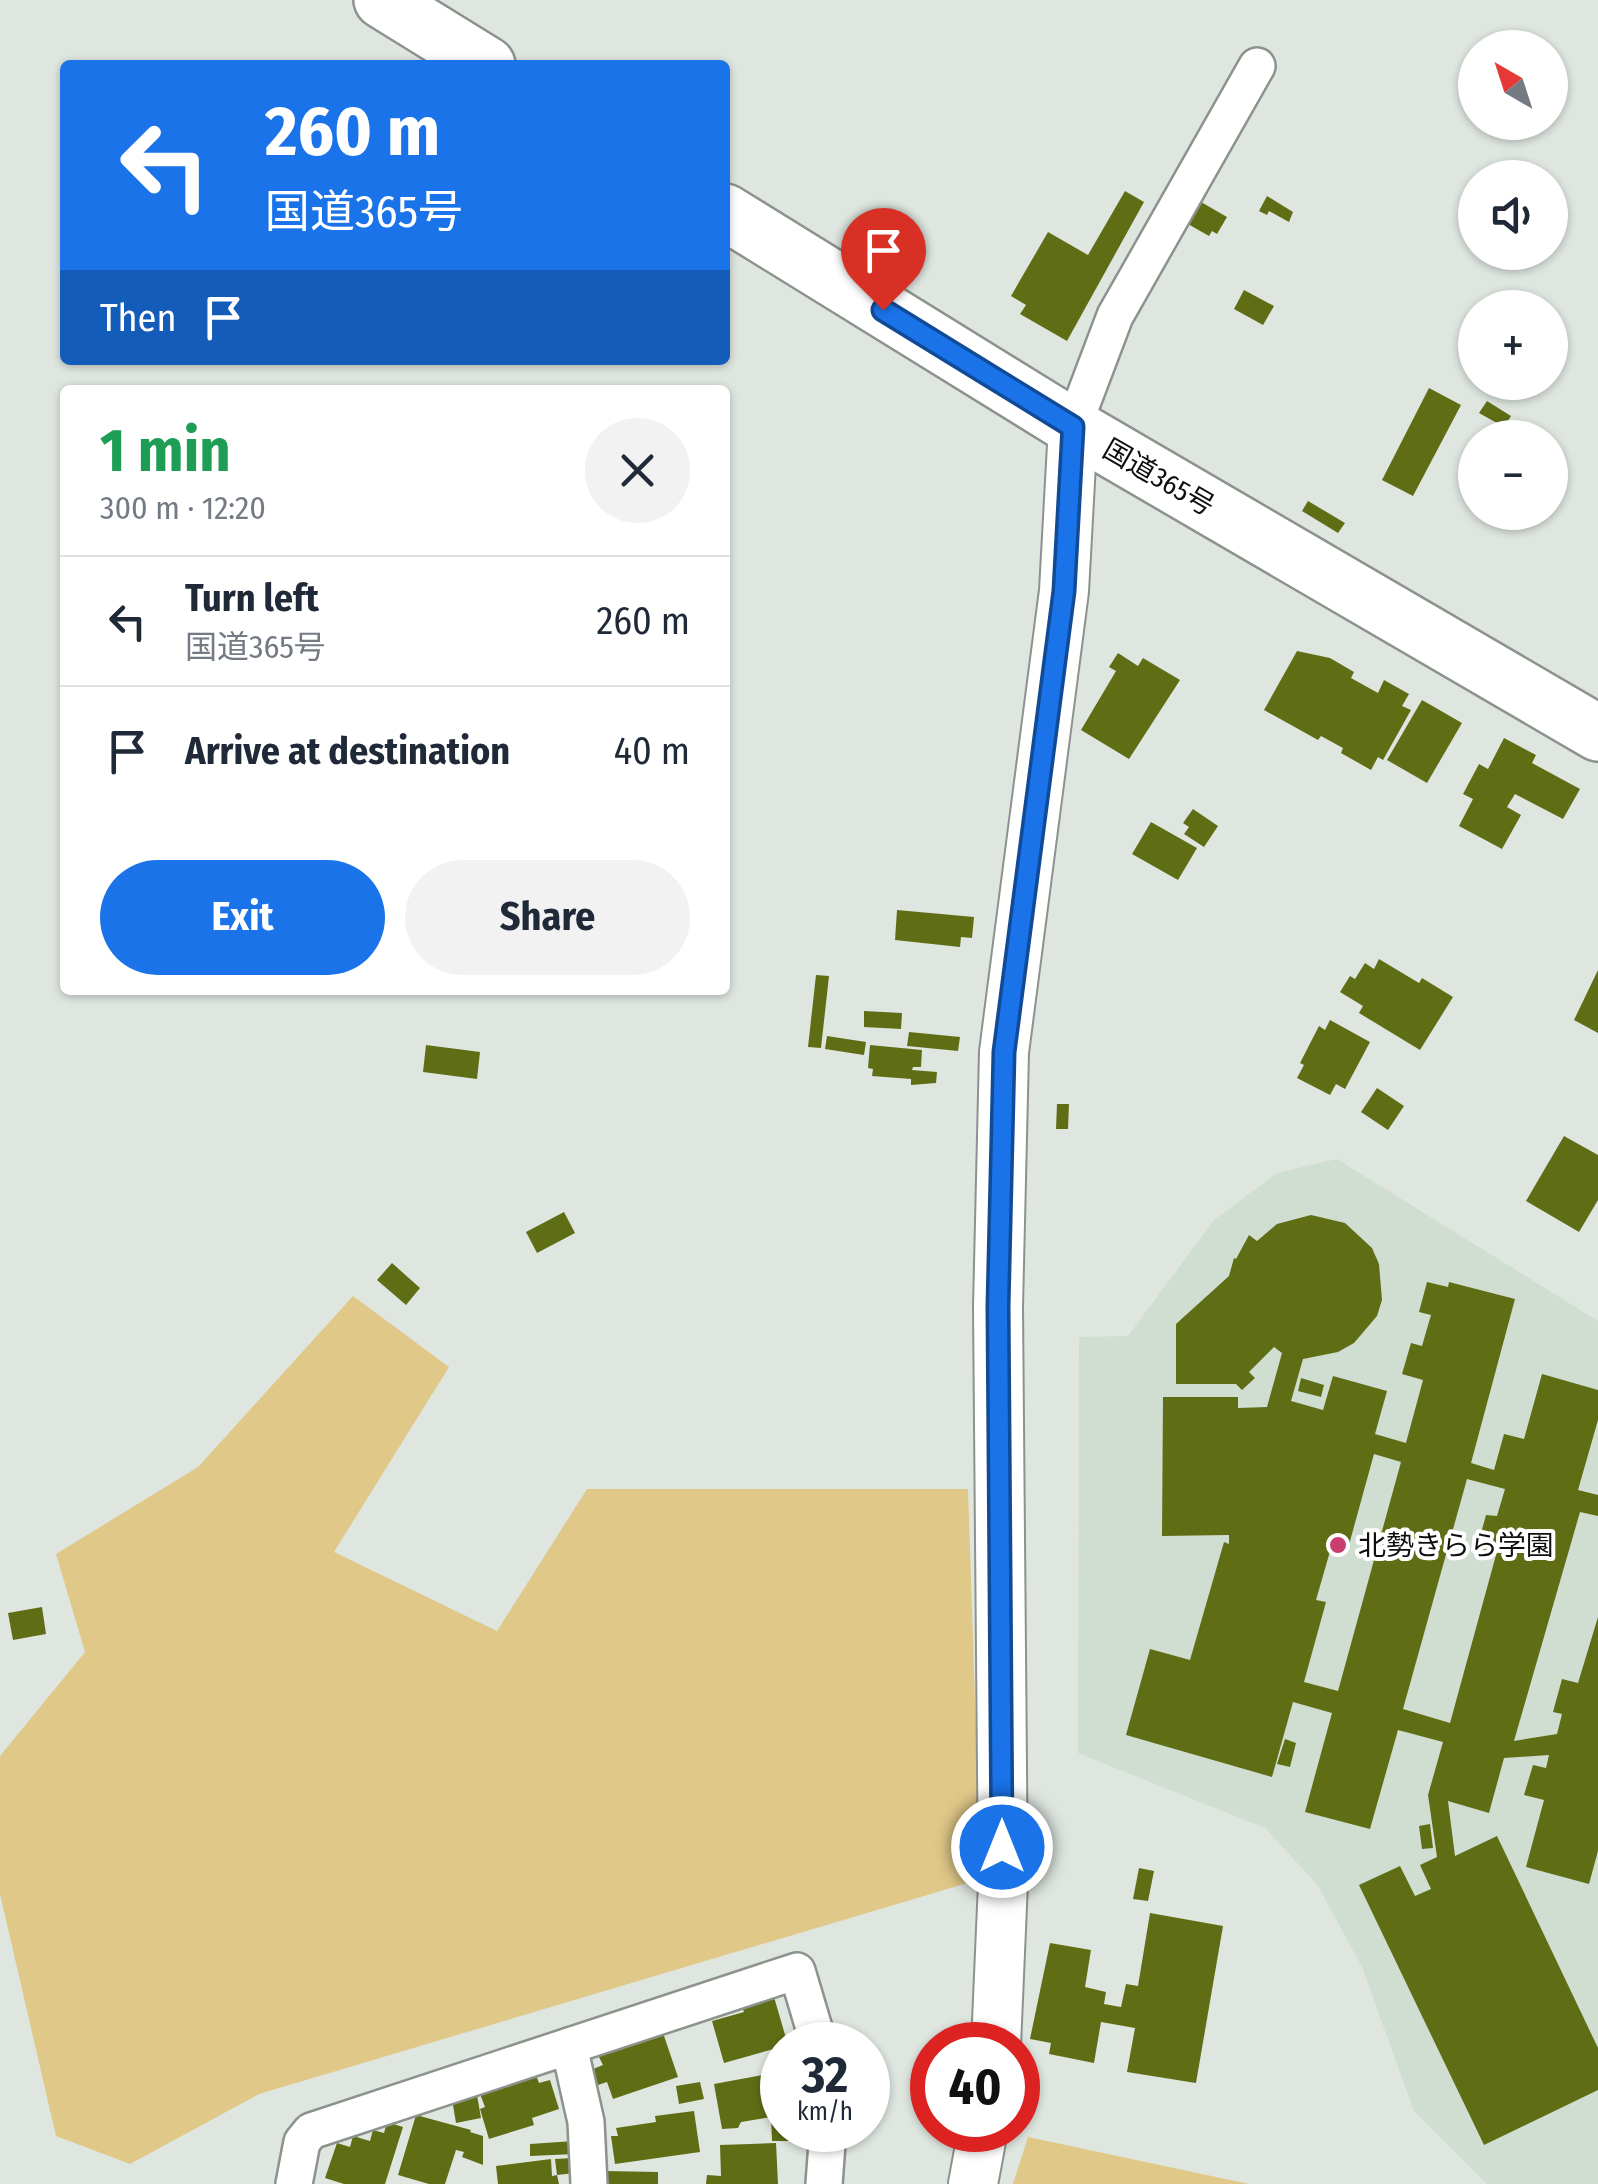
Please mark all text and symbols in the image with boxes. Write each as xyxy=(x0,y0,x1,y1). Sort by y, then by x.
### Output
north arrow xyxy=(1458,30,1568,140)
map controls xyxy=(1458,30,1568,530)
text: 260 m xyxy=(265,90,440,174)
icon: left xyxy=(100,100,230,230)
button: sound xyxy=(1458,160,1568,270)
text: 国道365号 xyxy=(265,185,463,239)
pin xyxy=(841,208,926,311)
icon: arrive xyxy=(856,223,911,278)
icon: arrive xyxy=(196,290,251,345)
button: + xyxy=(1458,290,1568,400)
text: Then xyxy=(100,295,176,341)
text: 1 min xyxy=(100,415,231,487)
button: close xyxy=(585,418,690,523)
button: − xyxy=(1458,420,1568,530)
street label: 国道365号 xyxy=(1097,432,1220,523)
text: 300 m · 12:20 xyxy=(100,489,266,527)
text: Turn left xyxy=(185,575,319,621)
icon: left xyxy=(100,594,155,649)
text: 260 m xyxy=(596,598,690,644)
text: 国道365号 xyxy=(185,628,326,666)
icon: arrive xyxy=(100,724,155,779)
text: Arrive at destination xyxy=(185,728,510,774)
text: 40 m xyxy=(614,728,690,774)
button: Exit xyxy=(100,860,385,975)
button: Share xyxy=(405,860,690,975)
place label: 北勢きらら学園 xyxy=(1358,1529,1554,1562)
marker: 北勢きらら学園 xyxy=(1327,1534,1349,1556)
position arrow xyxy=(950,1795,1054,1899)
speed limit sign: 40 xyxy=(910,2022,1040,2152)
text: 32 xyxy=(802,2045,848,2105)
text: km/h xyxy=(797,2097,853,2127)

